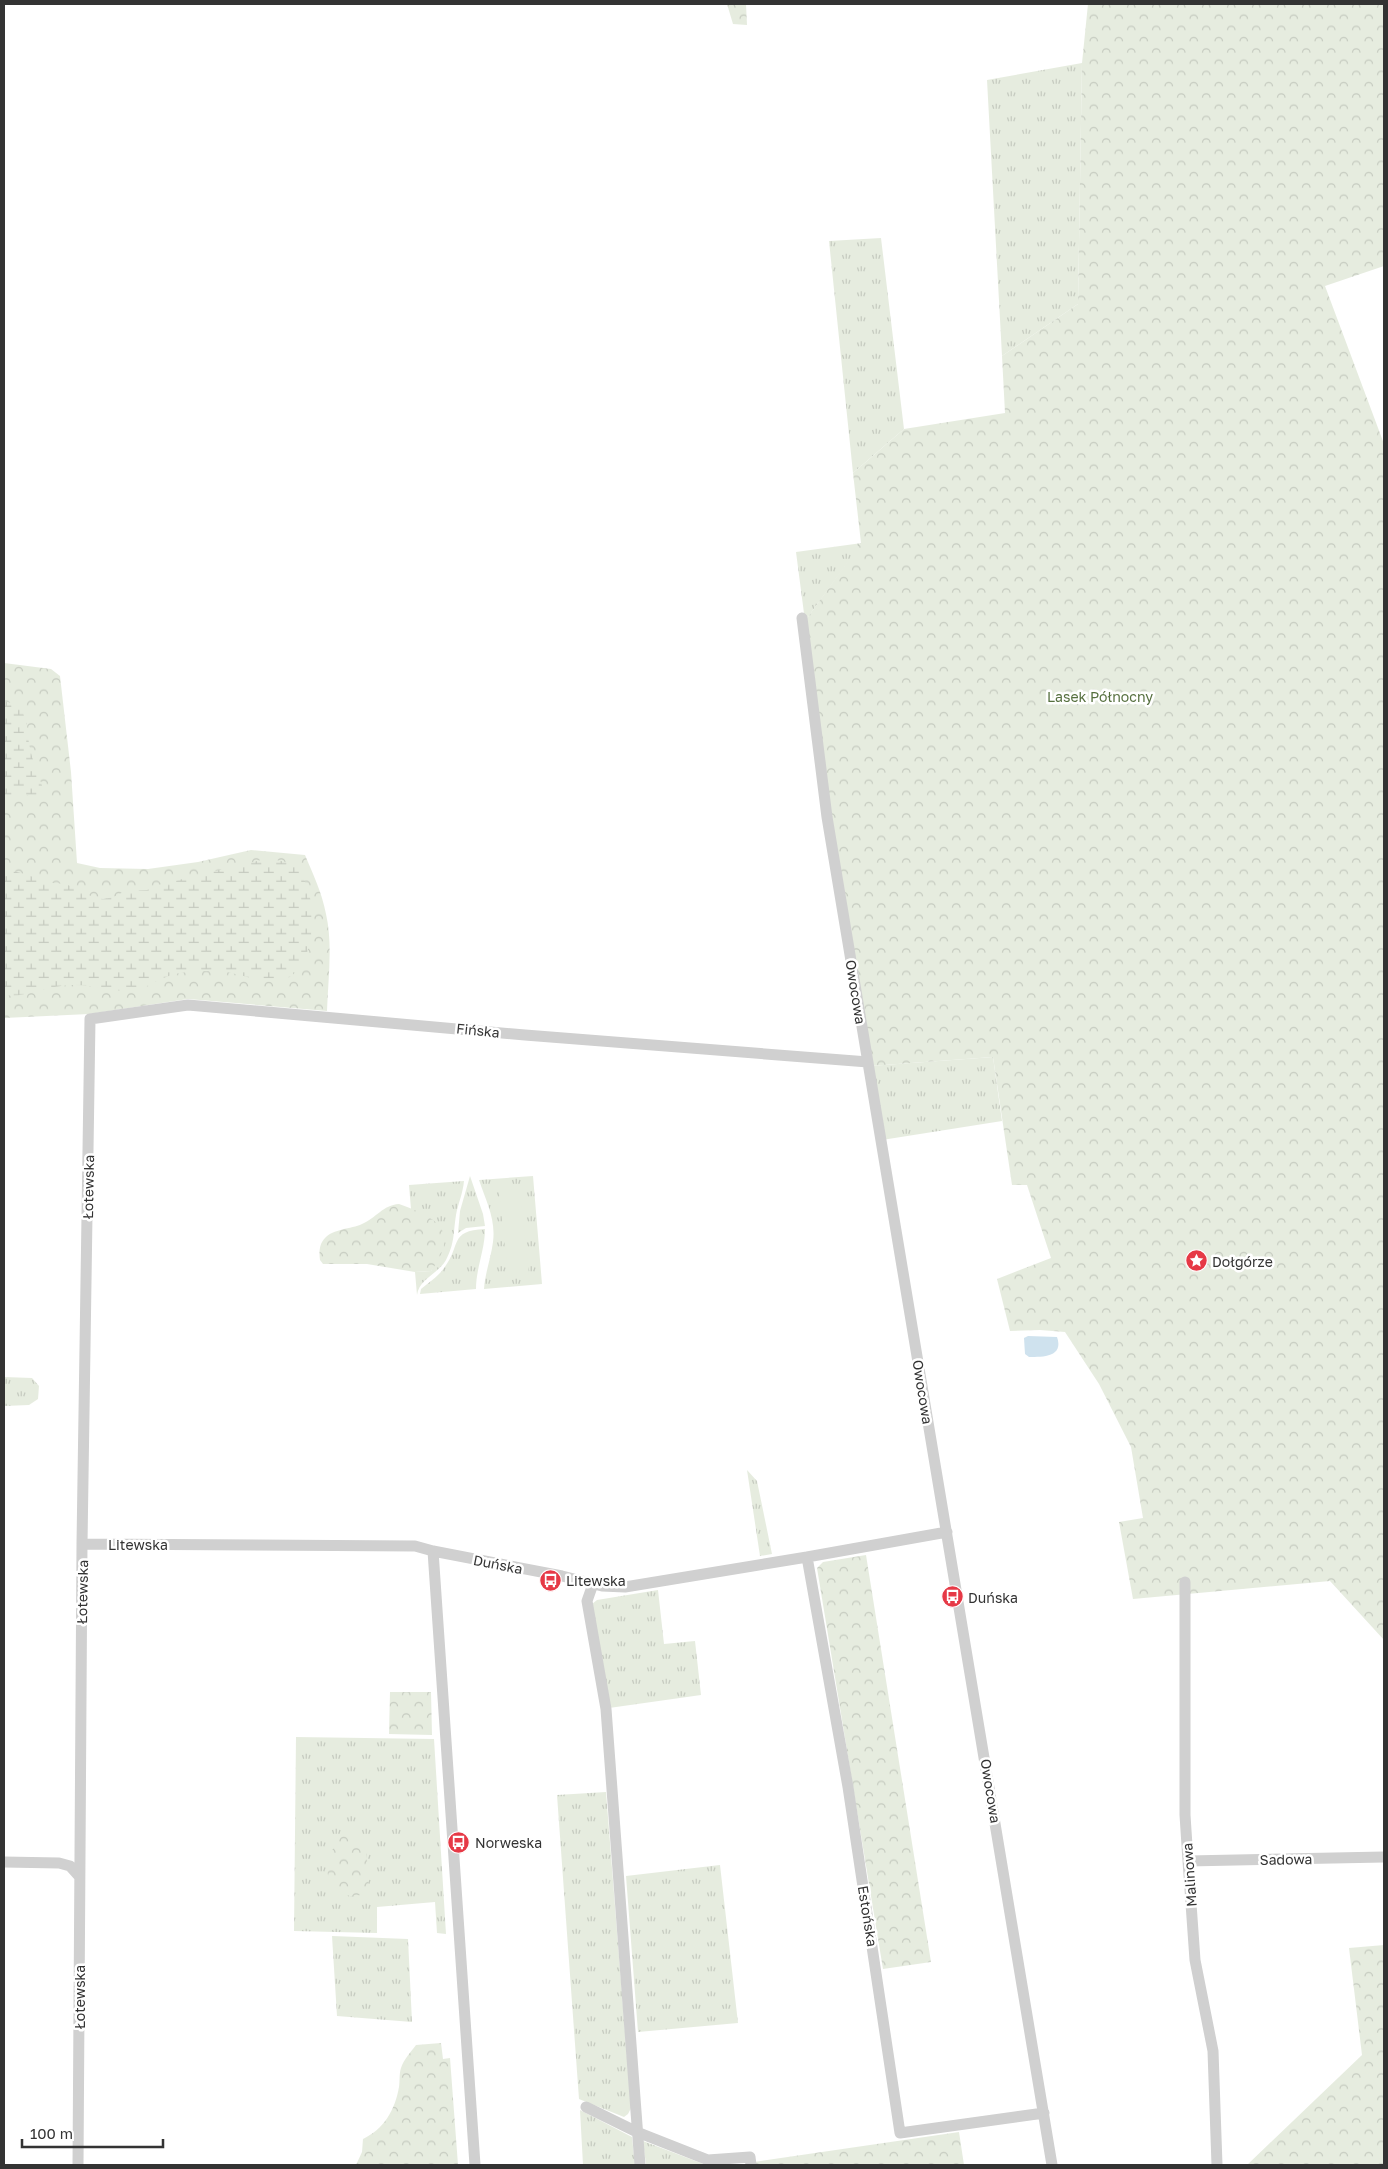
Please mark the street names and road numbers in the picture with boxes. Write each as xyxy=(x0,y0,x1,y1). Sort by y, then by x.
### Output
street label: Owocowa xyxy=(843,959,869,1025)
street label: Fińska xyxy=(455,1019,501,1041)
street label: Łotewska xyxy=(79,1155,97,1219)
street label: Owocowa xyxy=(910,1359,936,1425)
street label: Litewska xyxy=(108,1536,168,1553)
street label: Duńska xyxy=(472,1551,524,1577)
street label: Łotewska xyxy=(73,1560,91,1624)
street label: Owocowa xyxy=(978,1758,1004,1824)
street label: Malinowa xyxy=(1178,1842,1200,1908)
street label: Sadowa xyxy=(1259,1850,1313,1868)
street label: Estońska xyxy=(855,1884,881,1948)
street label: Łotewska xyxy=(71,1965,88,2029)

